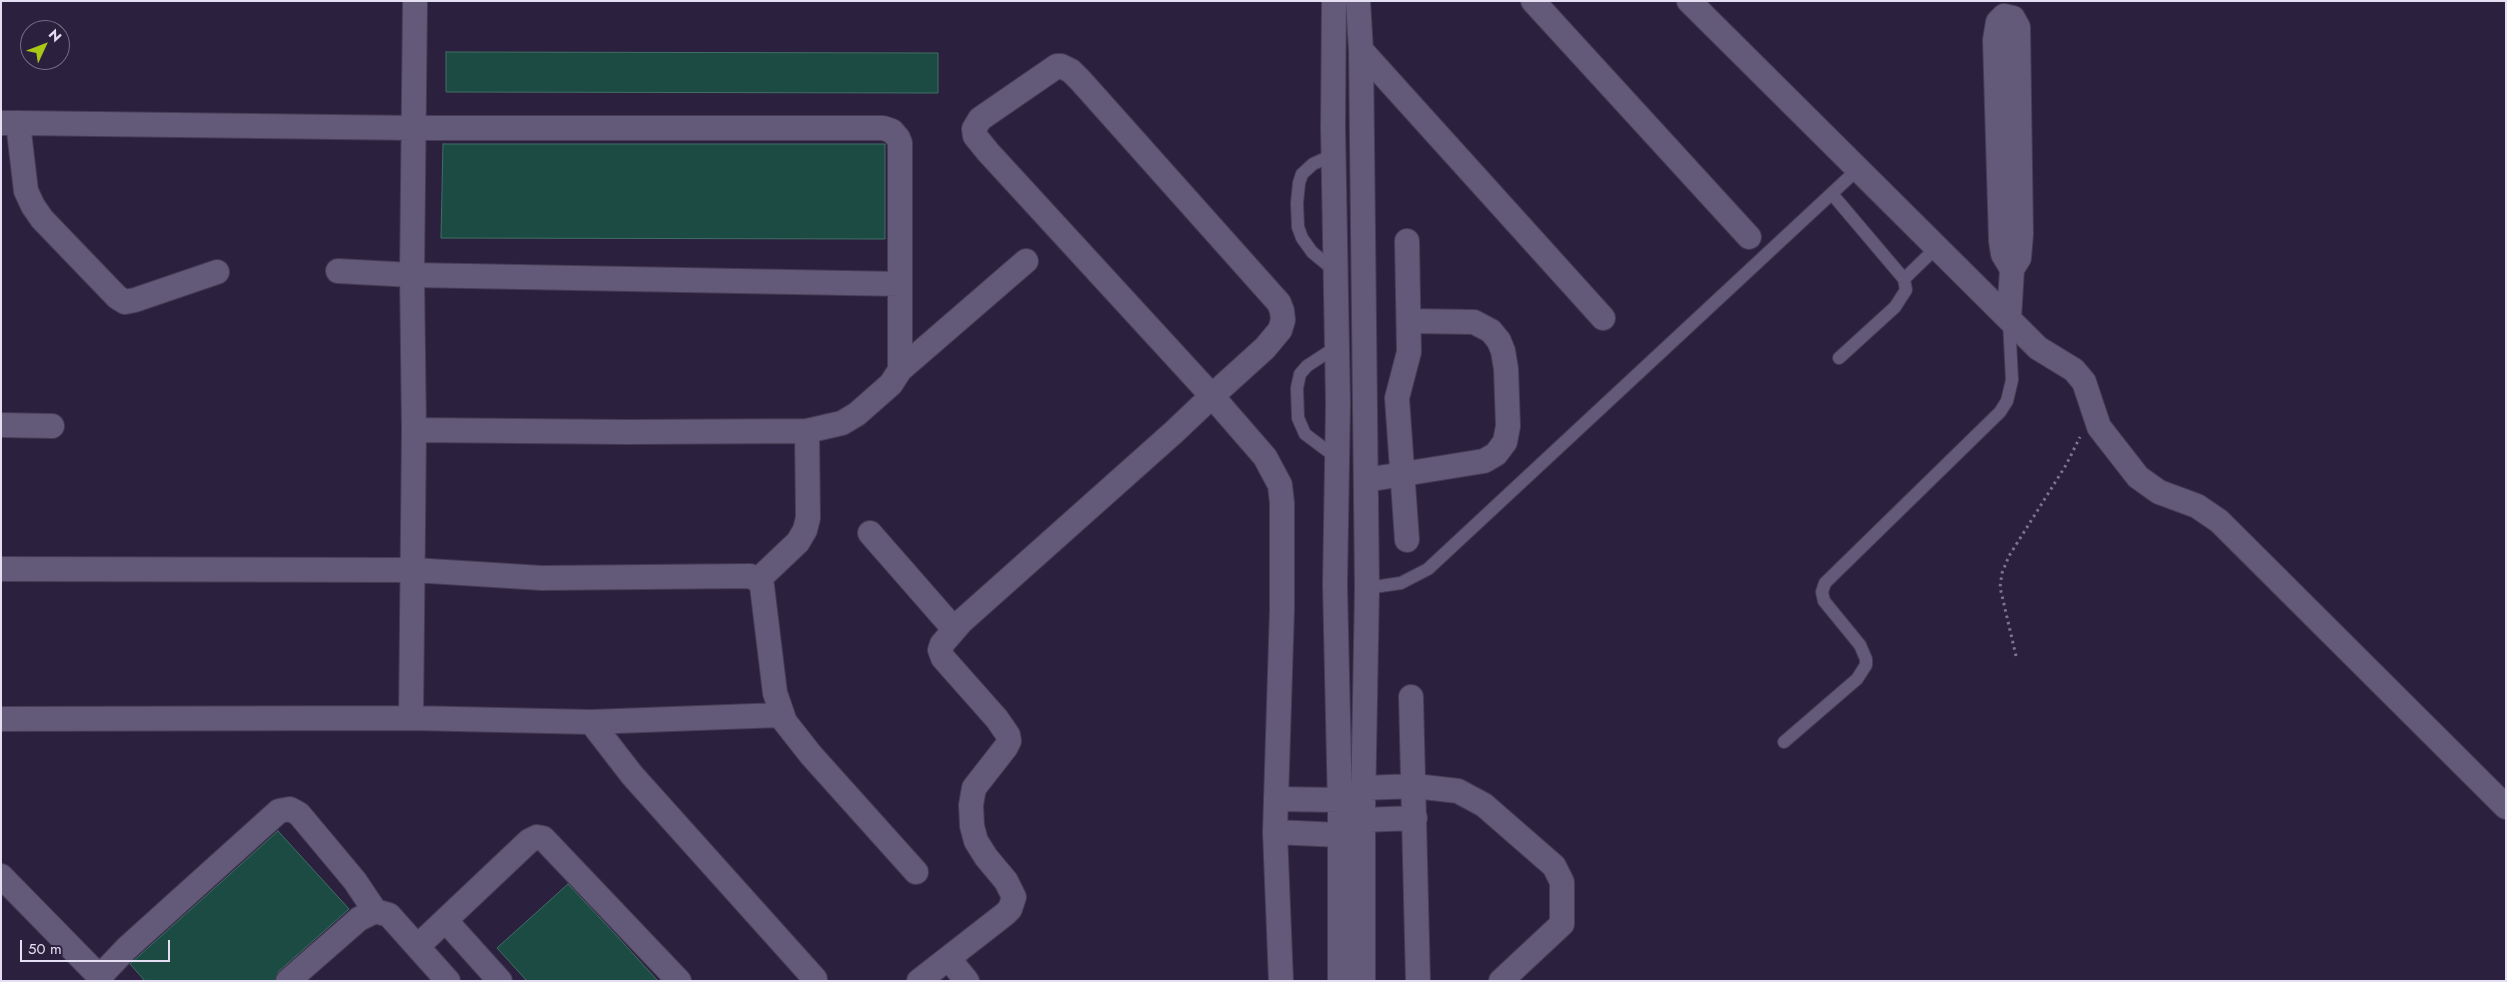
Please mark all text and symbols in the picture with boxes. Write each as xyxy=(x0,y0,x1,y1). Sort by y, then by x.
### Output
north arrow xyxy=(20,20,70,70)
text: N xyxy=(44,25,66,46)
scale bar xyxy=(22,930,172,962)
text: 50 m xyxy=(28,938,62,960)

